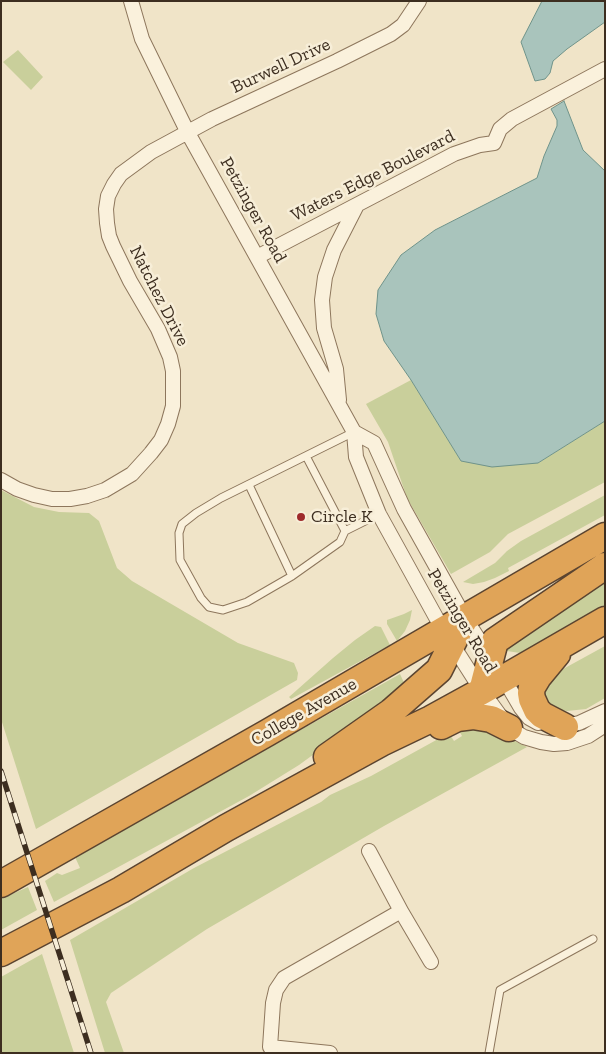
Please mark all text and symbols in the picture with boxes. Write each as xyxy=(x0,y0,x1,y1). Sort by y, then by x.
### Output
street label: Burwell Drive xyxy=(228,34,334,98)
street label: Waters Edge Boulevard xyxy=(288,125,458,227)
street label: Petzinger Road xyxy=(215,153,291,267)
street label: Natchez Drive xyxy=(124,242,194,350)
place label: Circle K xyxy=(311,506,372,528)
marker: Circle K xyxy=(295,511,307,523)
street label: Petzinger Road xyxy=(422,565,502,677)
street label: College Avenue xyxy=(247,673,361,751)

